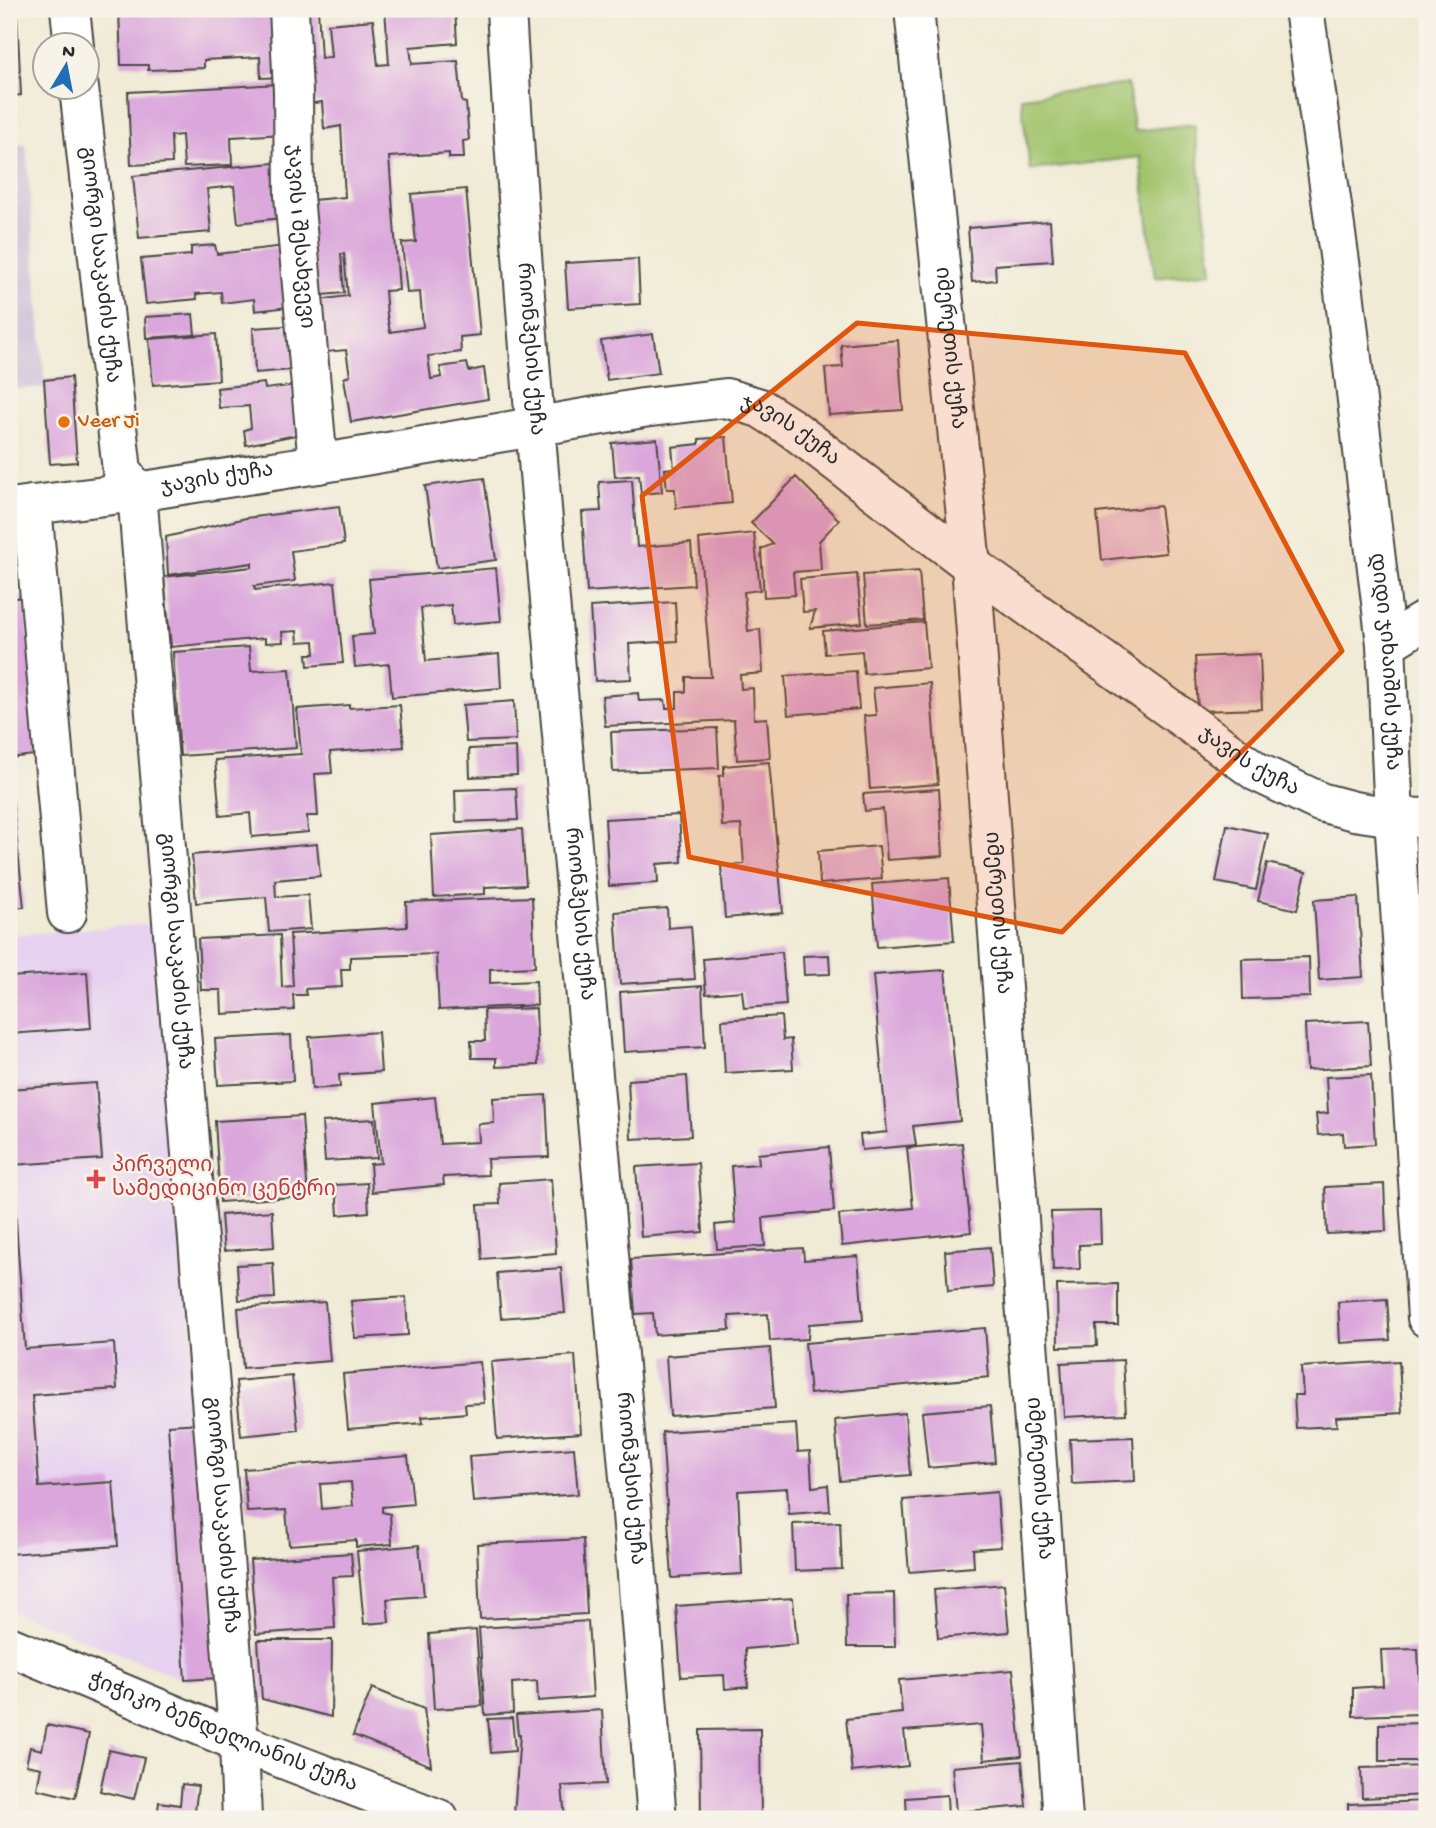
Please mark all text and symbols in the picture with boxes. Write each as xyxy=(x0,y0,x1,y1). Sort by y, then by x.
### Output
north arrow xyxy=(32,32,102,102)
text: N xyxy=(60,40,76,65)
street label: ჯავის I შესახვევი xyxy=(281,144,318,330)
street label: გიორგი სააკაძის ქუჩა xyxy=(73,145,125,384)
street label: რიონჰესის ქუჩა xyxy=(510,262,549,437)
street label: იმერეთის ქუჩა xyxy=(928,266,970,431)
street label: ჯავის ქუჩა xyxy=(737,390,844,472)
place label: Veer Ji xyxy=(77,410,139,435)
marker: Veer Ji xyxy=(56,414,72,430)
street label: ჯავის ქუჩა xyxy=(159,459,275,501)
street label: დიდი ჯიხაიშის ქუჩა xyxy=(1363,552,1405,771)
street label: ჯავის ქუჩა xyxy=(1194,721,1303,803)
street label: რიონჰესის ქუჩა xyxy=(558,826,599,1002)
street label: იმერეთის ქუჩა xyxy=(978,831,1015,995)
street label: გიორგი სააკაძის ქუჩა xyxy=(152,832,197,1071)
place label: პირველი სამედიცინო ცენტრი xyxy=(112,1154,336,1204)
marker: პირველი სამედიცინო ცენტრი xyxy=(86,1169,106,1189)
street label: რიონჰესის ქუჩა xyxy=(609,1391,649,1566)
street label: გიორგი სააკაძის ქუჩა xyxy=(198,1396,243,1635)
street label: იმერეთის ქუჩა xyxy=(1020,1396,1057,1561)
street label: ჭიჭიკო ბენდელიანის ქუჩა xyxy=(85,1667,361,1799)

